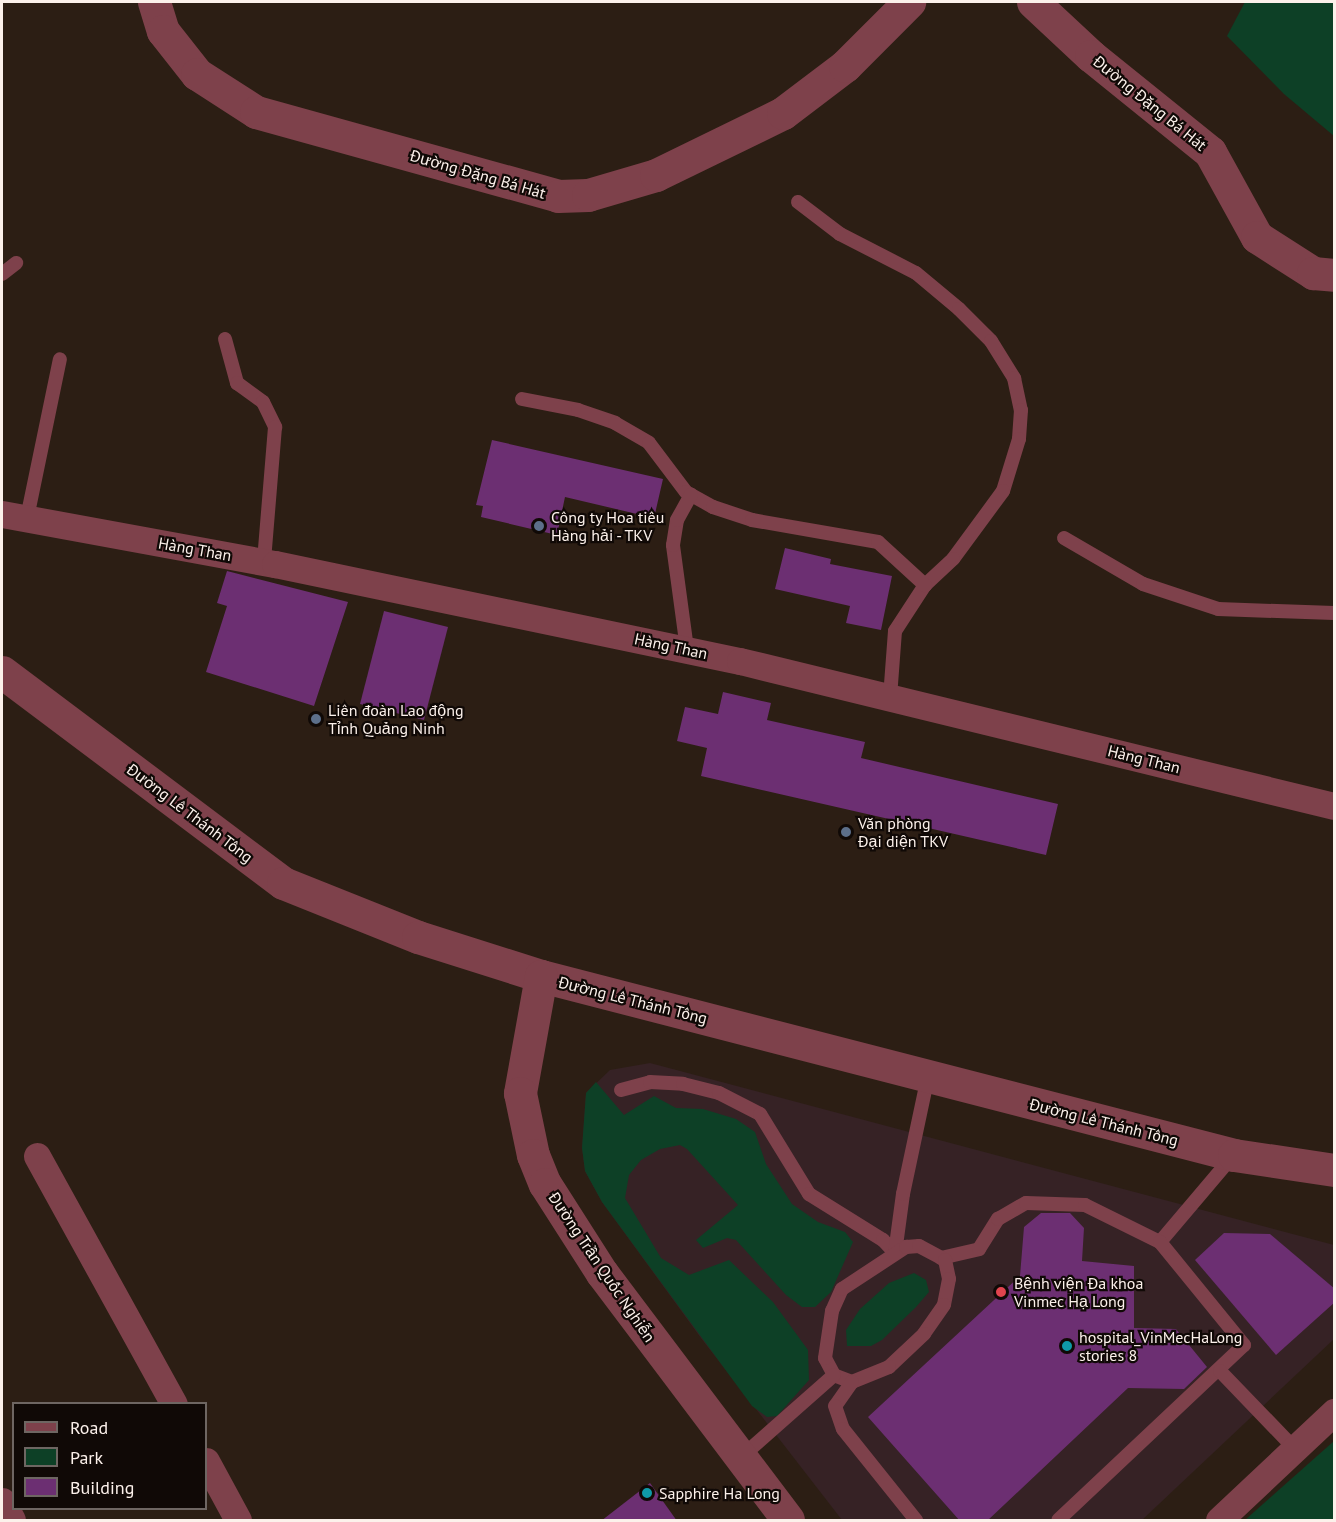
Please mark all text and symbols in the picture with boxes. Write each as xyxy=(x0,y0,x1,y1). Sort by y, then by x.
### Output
street label: Đường Đặng Bá Hát xyxy=(1090,51,1210,155)
street label: Đường Đặng Bá Hát xyxy=(408,145,548,203)
place label: Công ty Hoa tiêu Hàng hải - TKV xyxy=(551,507,665,545)
marker: Công ty Hoa tiêu Hàng hải - TKV xyxy=(532,519,546,533)
street label: Hàng Than xyxy=(157,533,233,565)
street label: Hàng Than xyxy=(633,629,709,663)
place label: Liên đoàn Lao động Tỉnh Quảng Ninh xyxy=(328,700,464,738)
marker: Liên đoàn Lao động Tỉnh Quảng Ninh xyxy=(309,712,323,726)
street label: Hàng Than xyxy=(1105,741,1183,777)
street label: Đường Lê Thánh Tông xyxy=(123,759,257,867)
place label: Văn phòng Đại diện TKV xyxy=(858,813,949,851)
marker: Văn phòng Đại diện TKV xyxy=(839,825,853,839)
street label: Đường Lê Thánh Tông xyxy=(556,972,710,1028)
street label: Đường Lê Thánh Tông xyxy=(1027,1094,1181,1150)
street label: Đường Trần Quốc Nghiễn xyxy=(544,1188,660,1346)
place label: Bệnh viện Đa khoa Vinmec Hạ Long xyxy=(1014,1273,1144,1311)
marker: Bệnh viện Đa khoa Vinmec Hạ Long xyxy=(992,1283,1010,1301)
place label: hospital_VinMecHaLong stories 8 xyxy=(1079,1327,1242,1365)
marker: hospital_VinMecHaLong stories 8 xyxy=(1060,1339,1074,1353)
legend xyxy=(12,1402,207,1510)
text: Road xyxy=(70,1416,108,1439)
text: Park xyxy=(70,1446,103,1469)
text: Building xyxy=(70,1476,134,1499)
place label: Sapphire Ha Long xyxy=(659,1483,780,1503)
marker: Sapphire Ha Long xyxy=(640,1486,654,1500)

